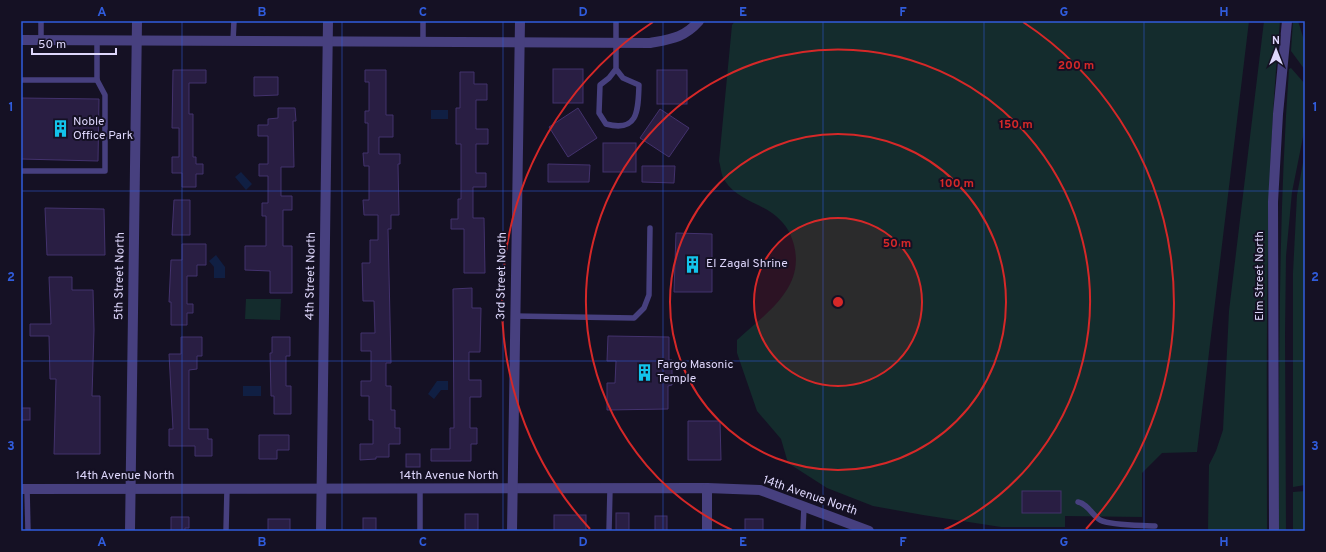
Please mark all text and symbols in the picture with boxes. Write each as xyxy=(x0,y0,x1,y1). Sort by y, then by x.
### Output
text: A xyxy=(97,5,107,21)
text: B xyxy=(258,5,267,21)
text: C xyxy=(419,5,427,21)
text: D xyxy=(578,5,588,21)
text: E xyxy=(739,5,747,21)
text: F xyxy=(899,5,907,21)
text: G xyxy=(1060,5,1069,21)
text: H xyxy=(1219,5,1229,21)
scale bar xyxy=(32,30,116,56)
north arrow xyxy=(1256,30,1296,70)
text: N xyxy=(1272,34,1280,48)
text: 50 m xyxy=(38,37,66,53)
text: 200 m xyxy=(1058,58,1094,74)
text: 1 xyxy=(8,100,14,116)
text: 1 xyxy=(1312,100,1318,116)
place label: Noble Office Park xyxy=(73,114,133,144)
text: 150 m xyxy=(999,117,1033,133)
building icon: Noble Office Park xyxy=(50,119,70,139)
text: 100 m xyxy=(940,176,974,192)
street label: Elm Street North xyxy=(1252,231,1268,321)
street label: 5th Street North xyxy=(111,232,129,320)
street label: 4th Street North xyxy=(302,232,320,320)
street label: 3rd Street North xyxy=(493,232,511,320)
text: 50 m xyxy=(883,236,911,252)
building icon: El Zagal Shrine xyxy=(683,254,703,274)
place label: El Zagal Shrine xyxy=(706,256,788,272)
text: 2 xyxy=(7,270,15,286)
text: 2 xyxy=(1311,270,1319,286)
centre of rings xyxy=(831,295,845,309)
place label: Fargo Masonic Temple xyxy=(657,357,733,387)
building icon: Fargo Masonic Temple xyxy=(634,362,654,382)
text: 3 xyxy=(7,439,15,455)
text: 3 xyxy=(1311,439,1319,455)
street label: 14th Avenue North xyxy=(75,468,175,484)
street label: 14th Avenue North xyxy=(399,468,499,484)
street label: 14th Avenue North xyxy=(761,472,859,520)
text: A xyxy=(97,535,107,551)
text: B xyxy=(258,535,267,551)
text: C xyxy=(419,535,427,551)
text: D xyxy=(578,535,588,551)
text: E xyxy=(739,535,747,551)
text: F xyxy=(899,535,907,551)
text: G xyxy=(1060,535,1069,551)
text: H xyxy=(1219,535,1229,551)

